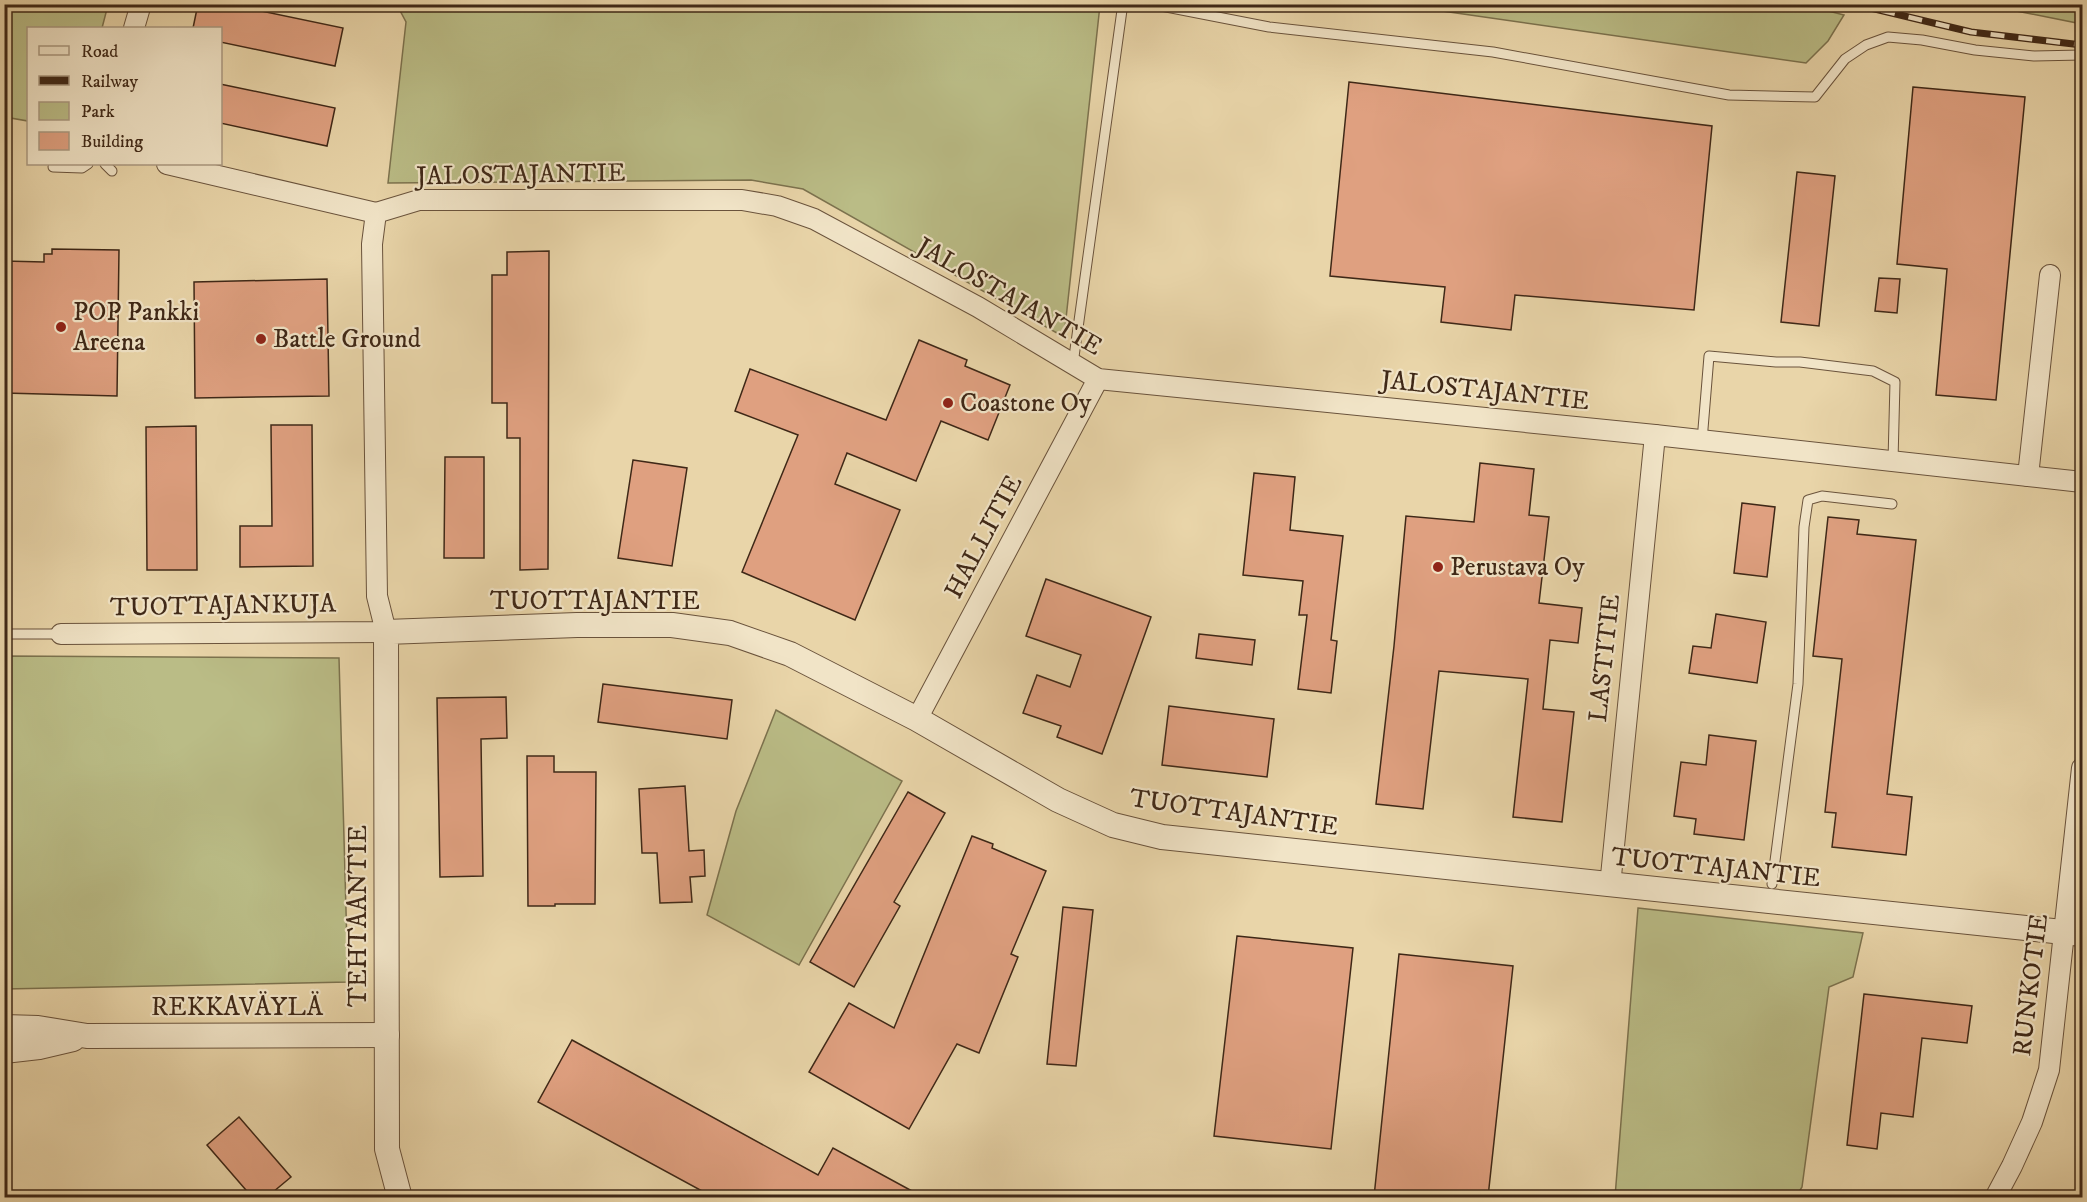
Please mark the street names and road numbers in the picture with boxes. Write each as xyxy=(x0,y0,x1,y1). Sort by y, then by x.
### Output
street label: JALOSTAJANTIE xyxy=(414,157,626,193)
street label: JALOSTAJANTIE xyxy=(908,229,1108,364)
street label: JALOSTAJANTIE xyxy=(1377,363,1591,418)
street label: HALLITIE xyxy=(938,469,1030,605)
street label: TUOTTAJANTIE xyxy=(490,585,700,618)
street label: TUOTTAJANKUJA xyxy=(110,588,337,624)
street label: LASTITIE xyxy=(1582,592,1628,724)
street label: TUOTTAJANTIE xyxy=(1128,782,1340,844)
street label: TEHTAANTIE xyxy=(342,825,375,1007)
street label: TUOTTAJANTIE xyxy=(1610,841,1822,895)
street label: RUNKOTIE xyxy=(2006,912,2056,1058)
street label: REKKAVÄYLÄ xyxy=(151,991,323,1024)

